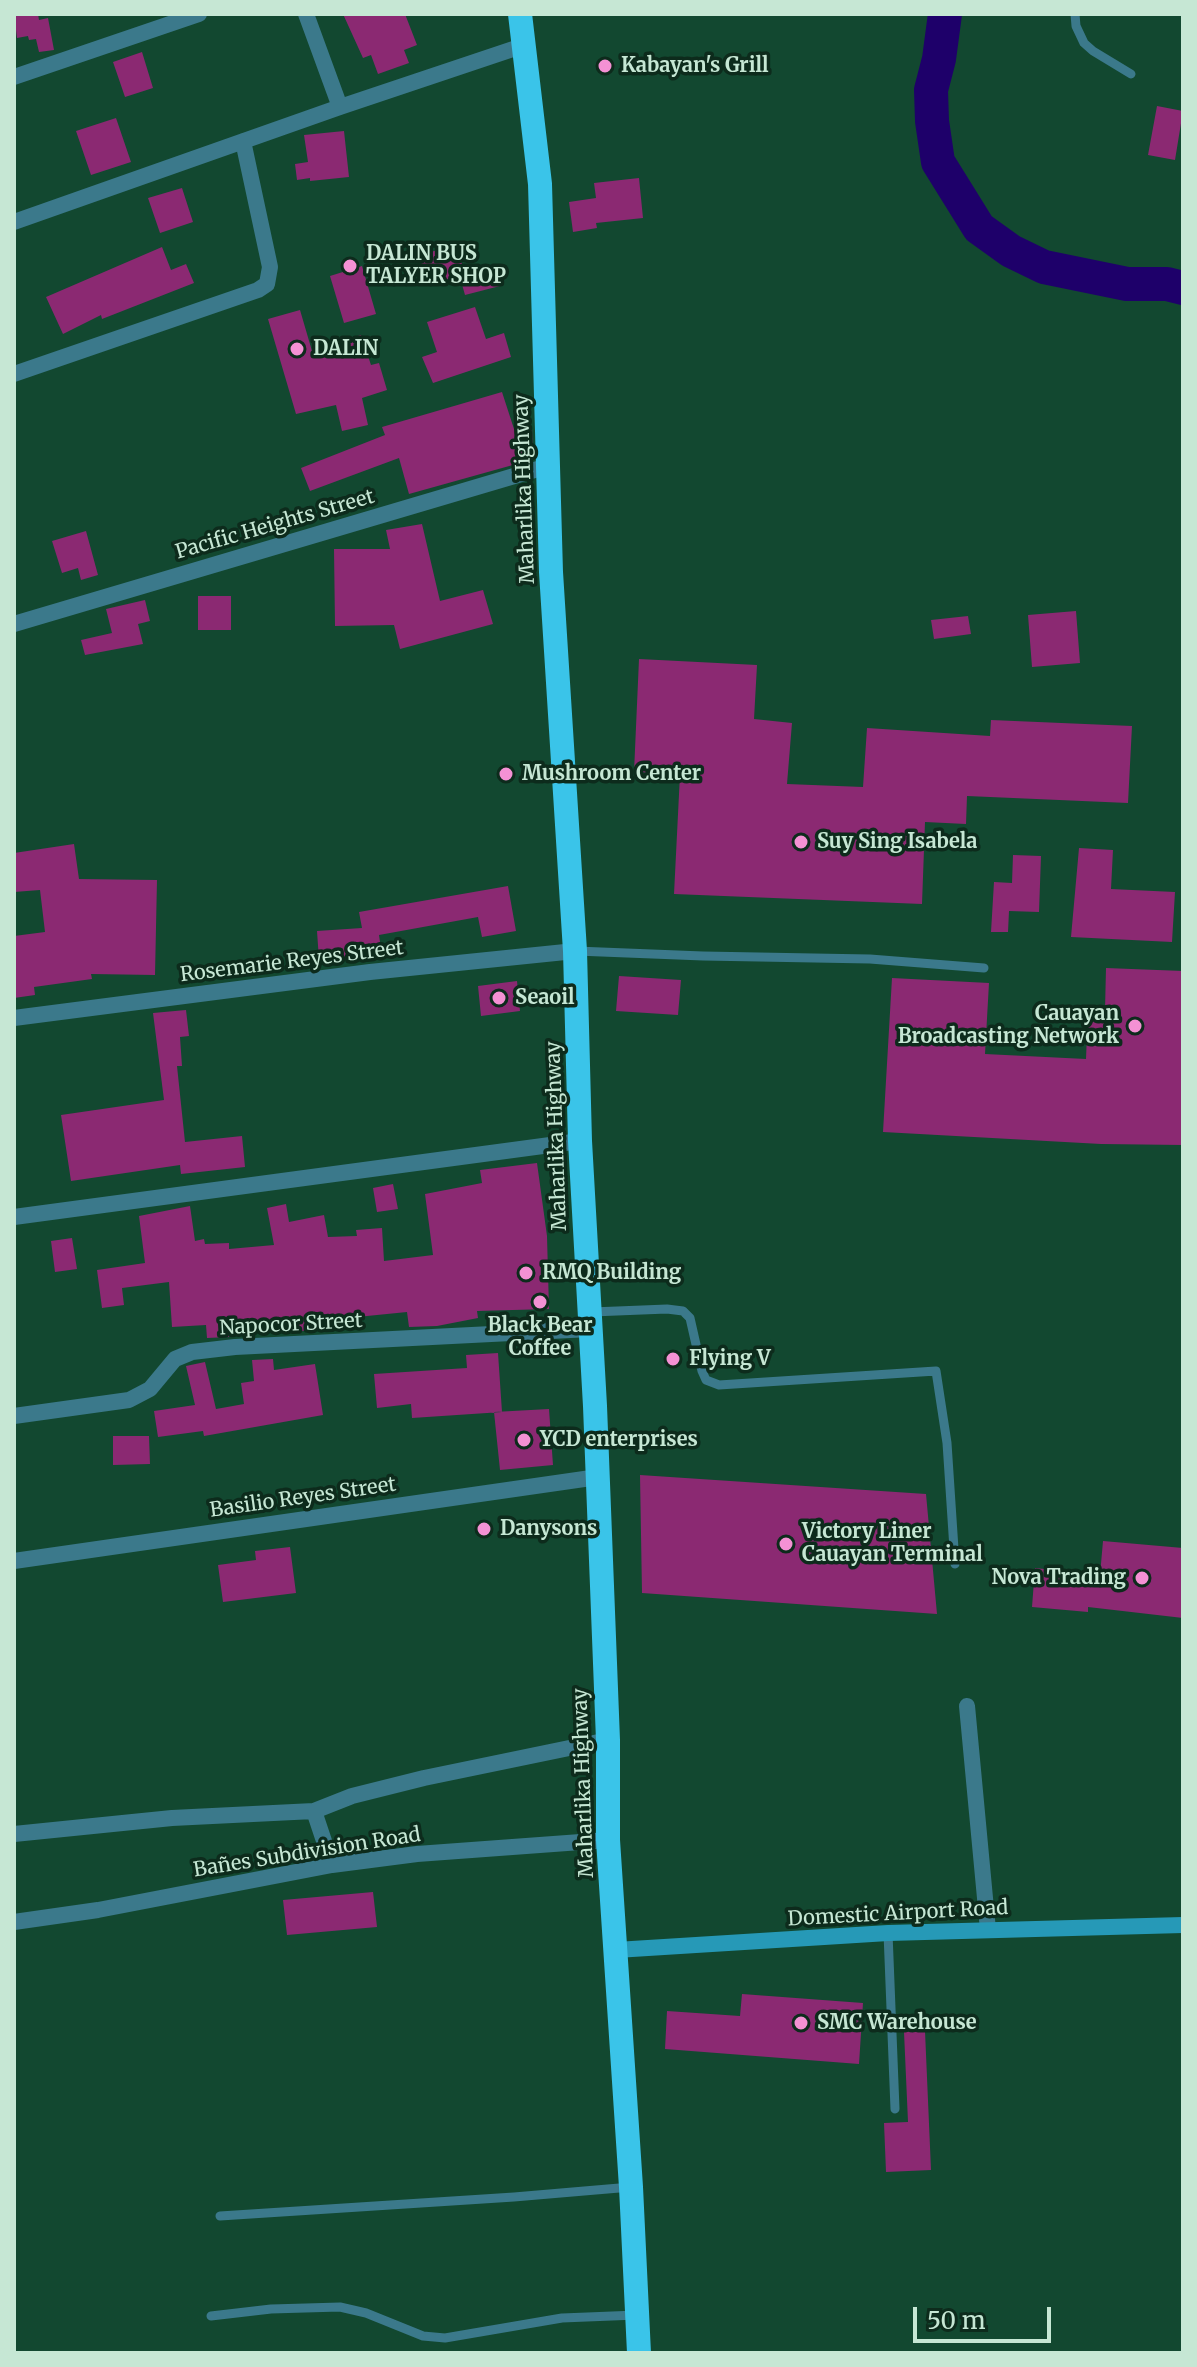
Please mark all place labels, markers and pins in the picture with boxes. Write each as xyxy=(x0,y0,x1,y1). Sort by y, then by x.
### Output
place label: Kabayan's Grill xyxy=(621,54,769,78)
marker: Kabayan's Grill xyxy=(596,57,614,75)
place label: DALIN BUS TALYER SHOP xyxy=(366,242,506,289)
marker: DALIN BUS TALYER SHOP xyxy=(341,257,359,275)
place label: DALIN xyxy=(313,337,378,361)
marker: DALIN xyxy=(288,340,306,358)
place label: Mushroom Center xyxy=(522,762,701,786)
marker: Mushroom Center xyxy=(497,765,515,783)
place label: Suy Sing Isabela xyxy=(817,830,977,854)
marker: Suy Sing Isabela xyxy=(792,833,810,851)
place label: Seaoil xyxy=(515,986,575,1010)
marker: Seaoil xyxy=(490,989,508,1007)
place label: Cauayan Broadcasting Network xyxy=(898,1002,1119,1049)
marker: Cauayan Broadcasting Network xyxy=(1126,1017,1144,1035)
place label: RMQ Building xyxy=(542,1261,681,1285)
marker: RMQ Building xyxy=(517,1264,535,1282)
marker: Black Bear Coffee xyxy=(531,1293,549,1311)
place label: Black Bear Coffee xyxy=(488,1314,592,1361)
place label: Flying V xyxy=(689,1347,771,1371)
marker: Flying V xyxy=(664,1350,682,1368)
place label: YCD enterprises xyxy=(540,1428,698,1452)
marker: YCD enterprises xyxy=(515,1431,533,1449)
place label: Danysons xyxy=(500,1517,597,1541)
marker: Danysons xyxy=(475,1520,493,1538)
place label: Victory Liner Cauayan Terminal xyxy=(802,1520,983,1567)
marker: Victory Liner Cauayan Terminal xyxy=(777,1535,795,1553)
place label: Nova Trading xyxy=(992,1566,1126,1590)
marker: Nova Trading xyxy=(1133,1569,1151,1587)
place label: SMC Warehouse xyxy=(817,2011,977,2035)
marker: SMC Warehouse xyxy=(792,2014,810,2032)

